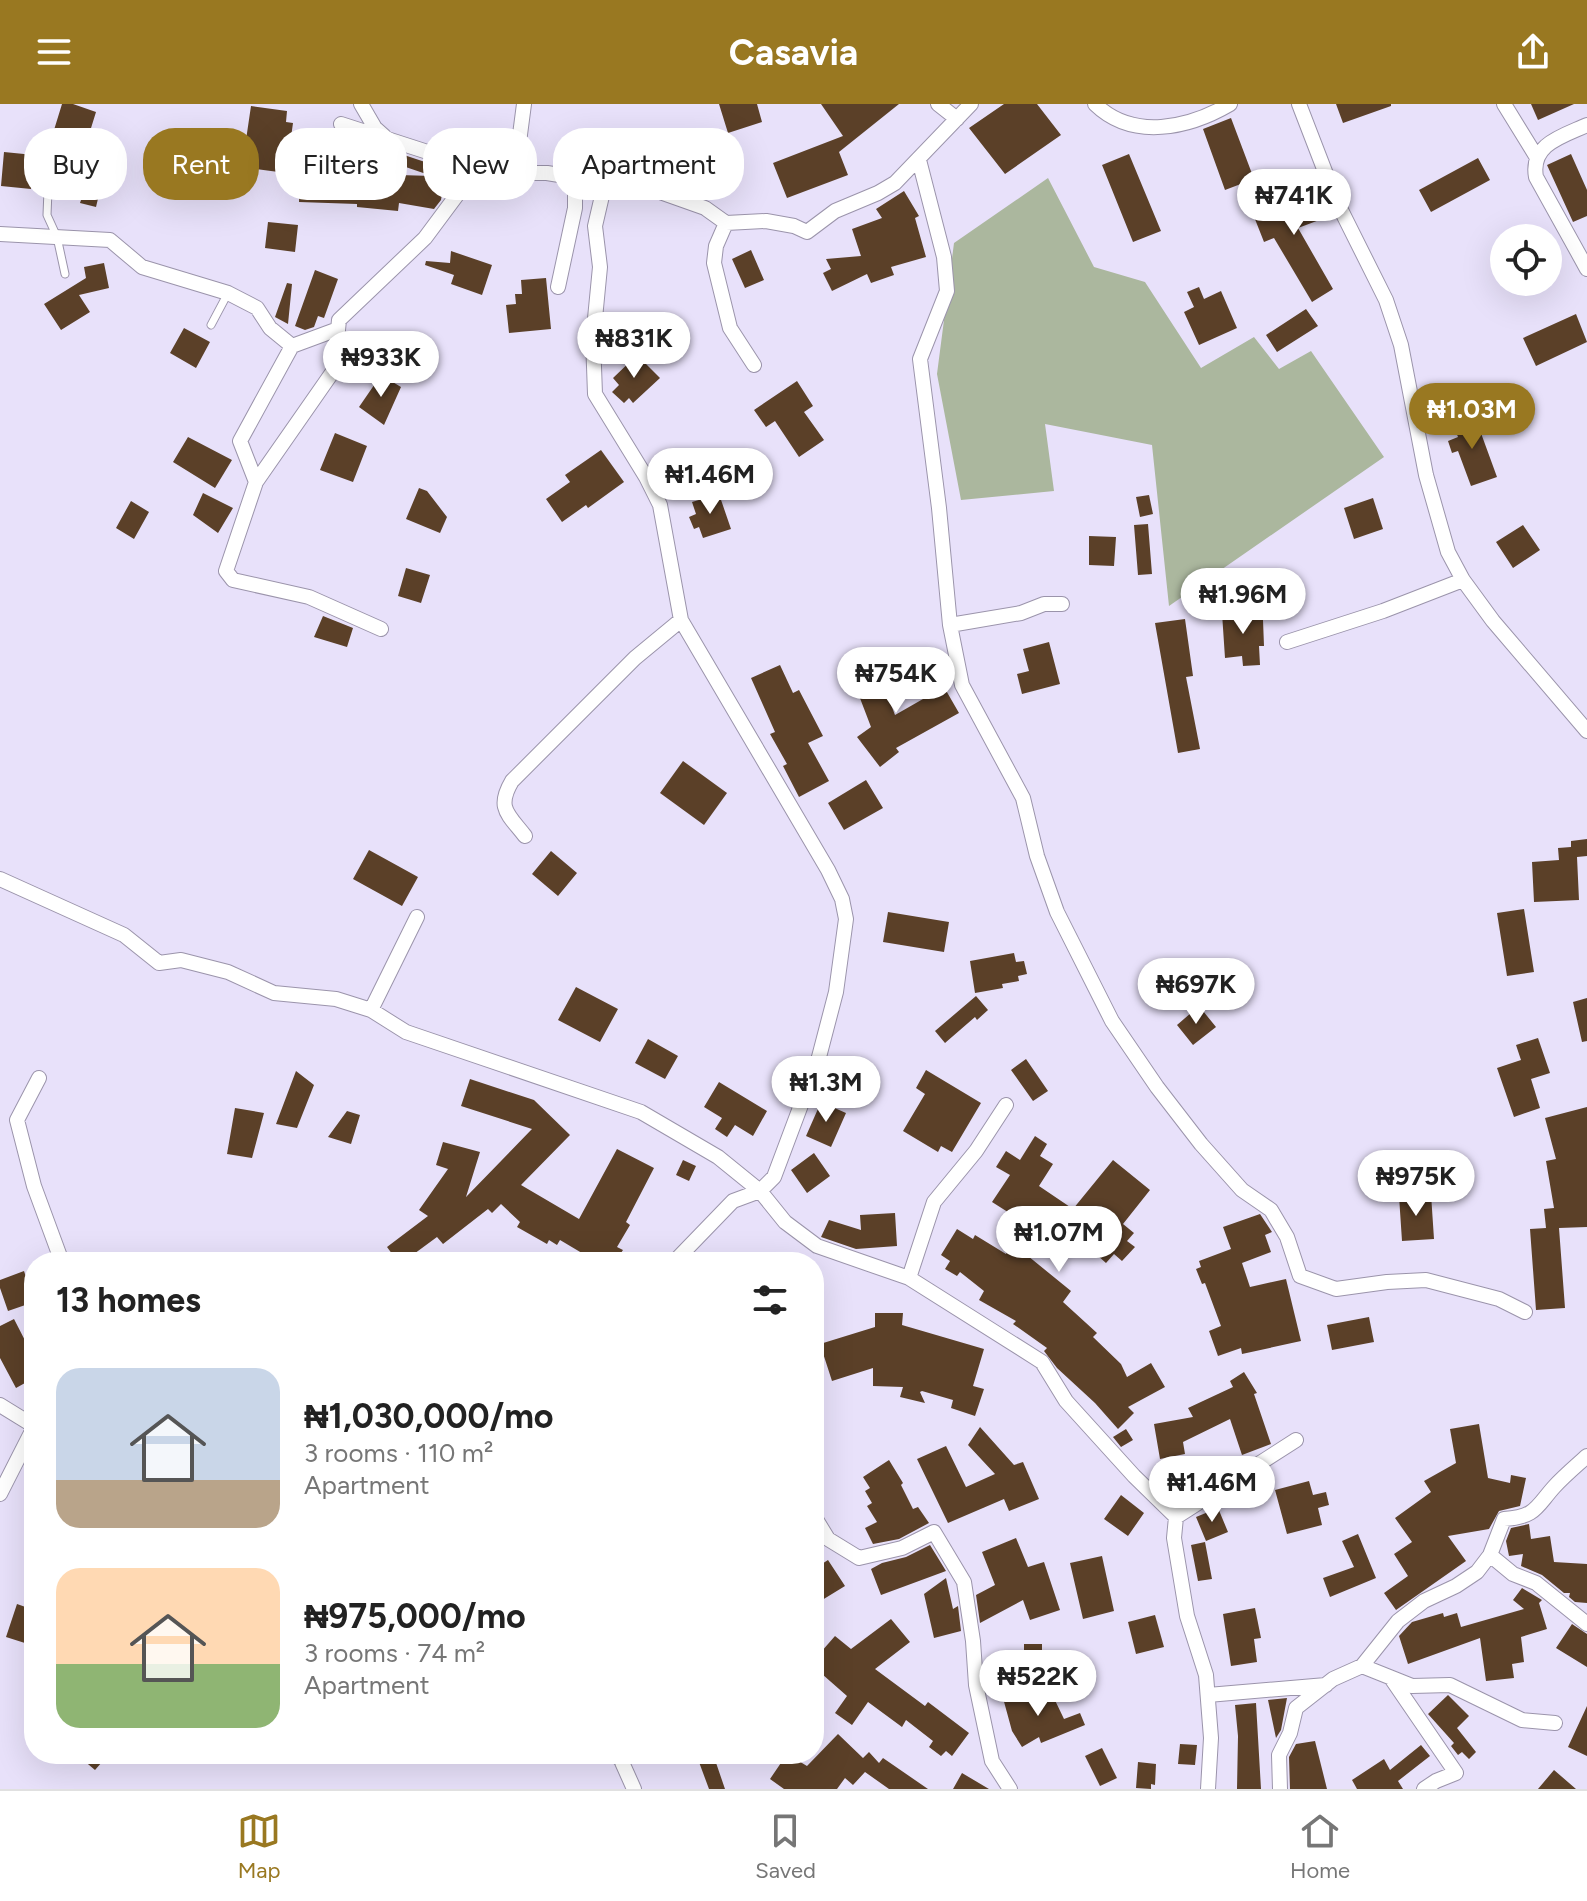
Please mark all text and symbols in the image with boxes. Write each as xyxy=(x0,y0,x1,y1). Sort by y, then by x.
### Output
icon: menu xyxy=(32,30,76,74)
icon: share xyxy=(1511,30,1555,74)
text: Casavia xyxy=(729,31,858,74)
chip: Buy xyxy=(24,128,127,200)
chip: Rent xyxy=(143,128,259,200)
chip: Filters xyxy=(275,128,407,200)
chip: New xyxy=(423,128,537,200)
chip: Apartment xyxy=(553,128,744,200)
pin: ₦741K xyxy=(1238,169,1350,237)
text: ₦741K xyxy=(1255,179,1333,211)
map controls xyxy=(1490,224,1562,296)
button: locate xyxy=(1490,224,1562,296)
pin: ₦831K xyxy=(578,312,690,380)
text: ₦831K xyxy=(595,322,673,354)
pin: ₦933K xyxy=(325,331,437,399)
text: ₦933K xyxy=(341,341,421,373)
pin: ₦1.03M xyxy=(1407,383,1537,451)
text: ₦1.03M xyxy=(1427,393,1517,425)
pin: ₦1.46M xyxy=(645,448,775,516)
text: ₦1.46M xyxy=(665,458,755,490)
pin: ₦1.96M xyxy=(1178,568,1308,636)
text: ₦1.96M xyxy=(1199,578,1287,610)
pin: ₦754K xyxy=(840,647,952,715)
text: ₦754K xyxy=(855,657,937,689)
pin: ₦697K xyxy=(1140,958,1252,1026)
text: ₦697K xyxy=(1156,968,1236,1000)
pin: ₦1.3M xyxy=(770,1056,882,1124)
text: ₦1.3M xyxy=(790,1066,862,1098)
pin: ₦975K xyxy=(1360,1150,1472,1218)
text: ₦975K xyxy=(1376,1160,1456,1192)
pin: ₦1.07M xyxy=(994,1206,1124,1274)
text: ₦1.07M xyxy=(1014,1216,1104,1248)
icon: filters xyxy=(748,1278,792,1322)
text: 13 homes xyxy=(56,1280,201,1321)
text: ₦1,030,000/mo xyxy=(304,1396,554,1437)
icon: home xyxy=(120,1400,216,1496)
text: 3 rooms · 110 m² xyxy=(304,1437,493,1469)
pin: ₦1.46M xyxy=(1147,1456,1277,1524)
text: ₦1.46M xyxy=(1167,1466,1257,1498)
text: Apartment xyxy=(304,1469,430,1501)
text: ₦975,000/mo xyxy=(304,1596,526,1637)
icon: home xyxy=(120,1600,216,1696)
text: 3 rooms · 74 m² xyxy=(304,1637,485,1669)
pin: ₦522K xyxy=(982,1650,1094,1718)
text: ₦522K xyxy=(997,1660,1079,1692)
text: Apartment xyxy=(304,1669,430,1701)
tab: Map xyxy=(237,1809,281,1884)
tab: Saved xyxy=(755,1809,816,1884)
tab: Home xyxy=(1290,1809,1350,1884)

